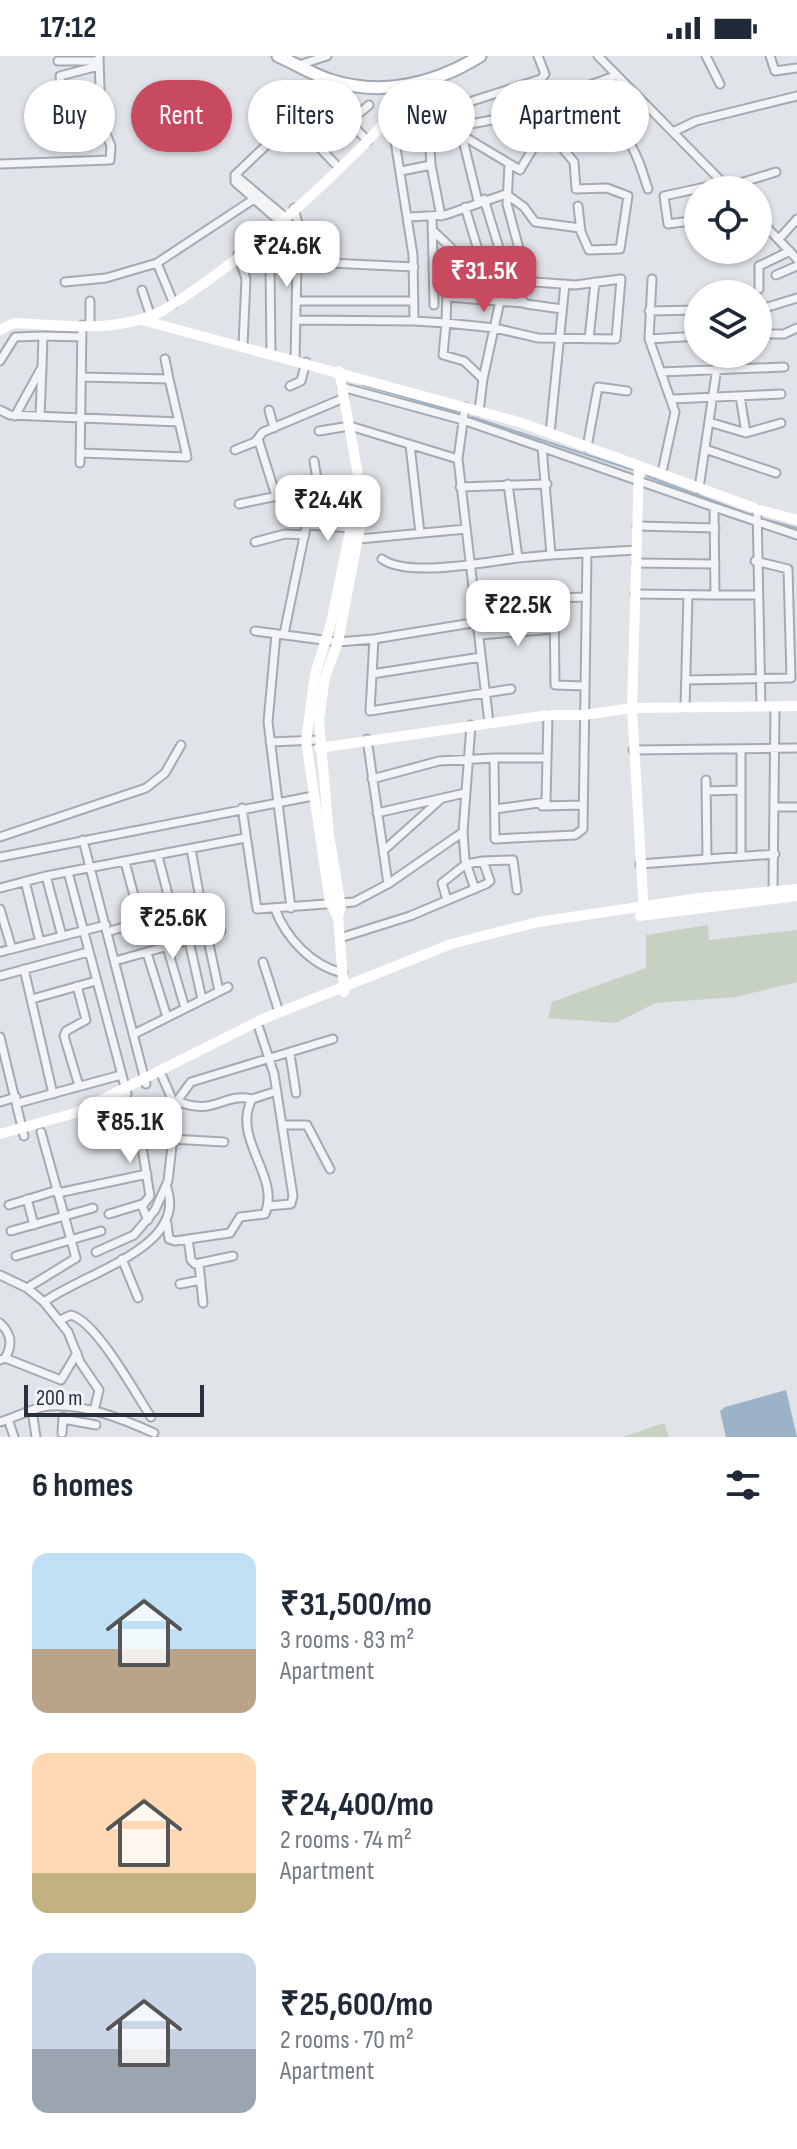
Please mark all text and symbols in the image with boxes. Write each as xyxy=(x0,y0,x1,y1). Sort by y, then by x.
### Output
text: 17:12 xyxy=(40,10,96,46)
chip: Buy xyxy=(24,80,115,152)
chip: Rent xyxy=(131,80,232,152)
chip: Filters xyxy=(248,80,362,152)
chip: New xyxy=(378,80,475,152)
chip: Apartment xyxy=(491,80,649,152)
map controls xyxy=(684,176,772,368)
button: locate xyxy=(684,176,772,264)
pin: ₹24.6K xyxy=(222,221,352,289)
text: ₹24.6K xyxy=(253,231,321,262)
pin: ₹31.5K xyxy=(419,246,549,314)
text: ₹31.5K xyxy=(450,256,518,287)
button: layers xyxy=(684,280,772,368)
pin: ₹24.4K xyxy=(263,475,393,543)
text: ₹24.4K xyxy=(293,485,363,516)
pin: ₹22.5K xyxy=(453,580,583,648)
text: ₹22.5K xyxy=(484,590,552,621)
pin: ₹25.6K xyxy=(108,893,238,961)
text: ₹25.6K xyxy=(139,903,207,934)
pin: ₹85.1K xyxy=(65,1097,195,1165)
text: ₹85.1K xyxy=(96,1107,164,1138)
scale bar xyxy=(24,1381,204,1417)
text: 200 m xyxy=(36,1385,82,1412)
icon: filters xyxy=(721,1463,765,1507)
text: 6 homes xyxy=(32,1465,133,1506)
text: ₹31,500/mo xyxy=(280,1584,432,1625)
icon: home xyxy=(96,1585,192,1681)
text: 3 rooms · 83 m² xyxy=(280,1625,414,1656)
text: Apartment xyxy=(280,1656,374,1687)
text: ₹24,400/mo xyxy=(280,1784,434,1825)
icon: home xyxy=(96,1785,192,1881)
text: 2 rooms · 74 m² xyxy=(280,1825,412,1856)
text: Apartment xyxy=(280,1856,374,1887)
text: ₹25,600/mo xyxy=(280,1984,433,2025)
icon: home xyxy=(96,1985,192,2081)
text: 2 rooms · 70 m² xyxy=(280,2025,414,2056)
text: Apartment xyxy=(280,2056,374,2087)

